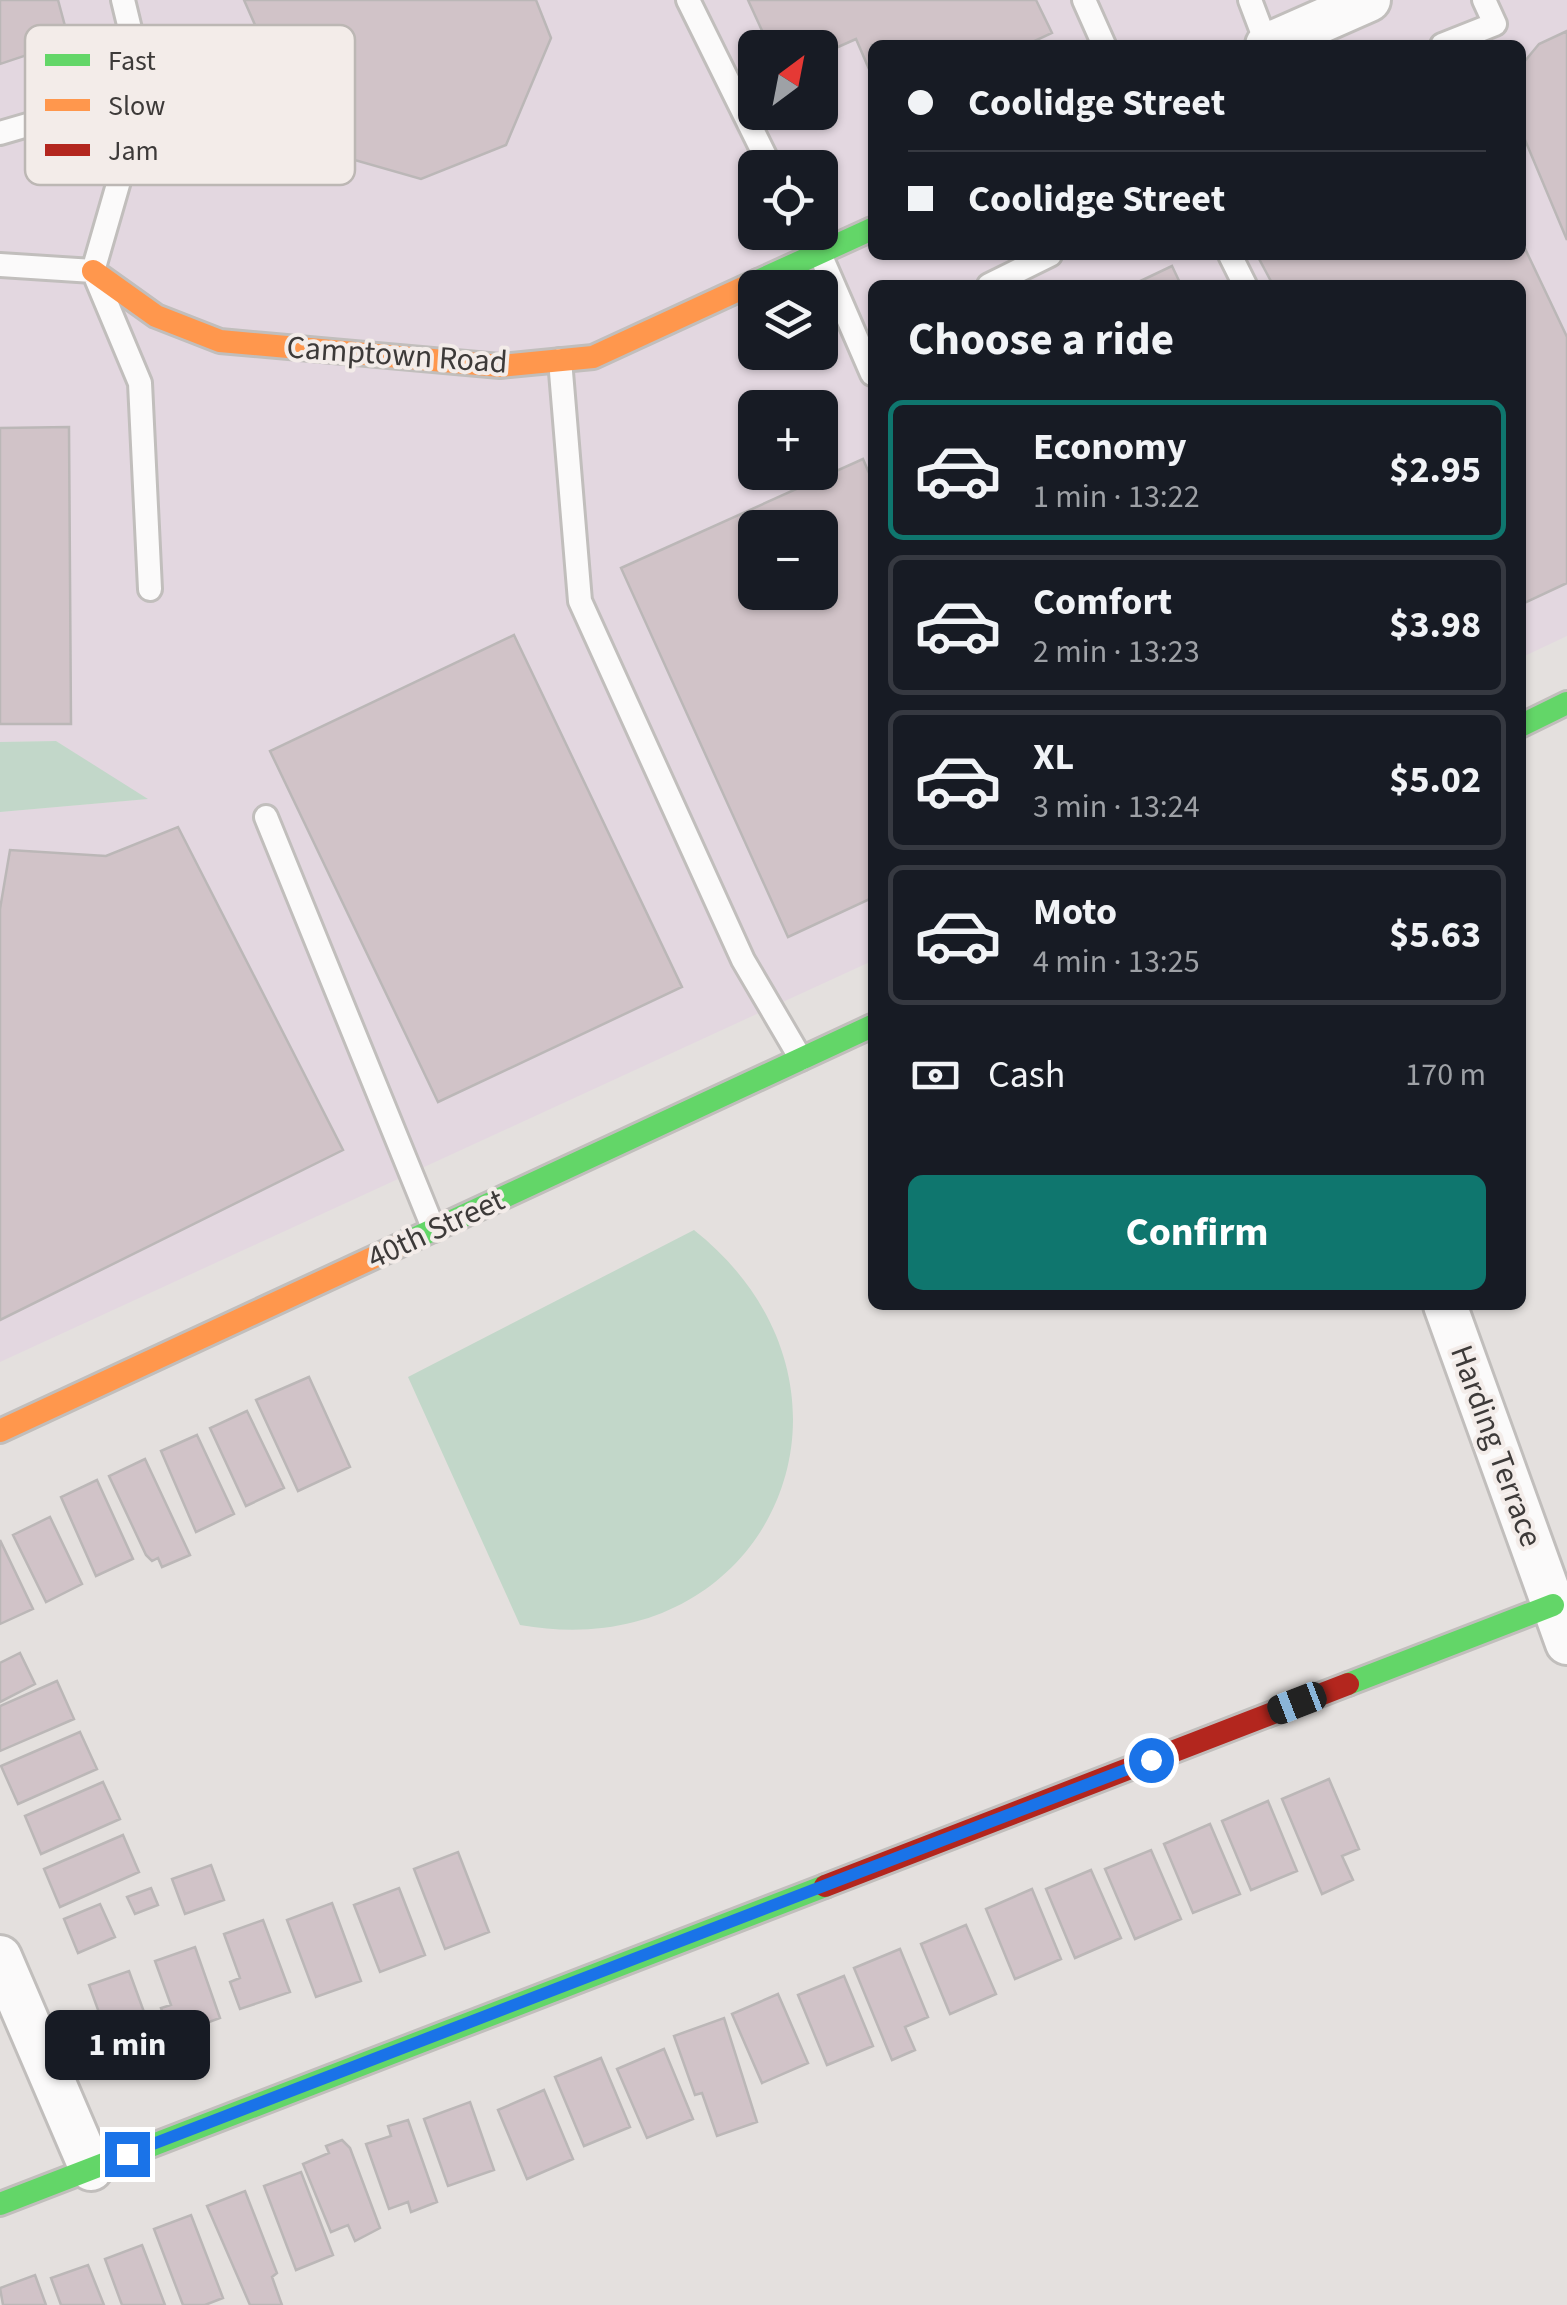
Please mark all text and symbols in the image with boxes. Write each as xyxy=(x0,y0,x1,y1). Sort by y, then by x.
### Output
legend xyxy=(25,25,355,185)
north arrow xyxy=(738,30,838,130)
map controls xyxy=(738,30,838,610)
text: Fast xyxy=(108,41,156,81)
text: Coolidge Street xyxy=(968,76,1225,130)
text: Slow xyxy=(108,86,165,126)
text: Jam xyxy=(108,131,159,171)
button: locate xyxy=(738,150,838,250)
text: Coolidge Street xyxy=(968,172,1225,226)
button: layers xyxy=(738,270,838,370)
text: Choose a ride xyxy=(908,308,1174,372)
street label: Camptown Road xyxy=(285,324,509,386)
button: + xyxy=(738,390,838,490)
text: Economy xyxy=(1033,420,1186,474)
icon: car xyxy=(913,425,1003,515)
text: $2.95 xyxy=(1389,443,1481,497)
text: 1 min · 13:22 xyxy=(1033,474,1200,520)
button: − xyxy=(738,510,838,610)
text: Comfort xyxy=(1033,575,1172,629)
icon: car xyxy=(913,580,1003,670)
text: $3.98 xyxy=(1389,598,1481,652)
text: 2 min · 13:23 xyxy=(1033,629,1200,675)
text: XL xyxy=(1033,730,1074,784)
icon: car xyxy=(913,735,1003,825)
text: $5.02 xyxy=(1389,753,1481,807)
text: 3 min · 13:24 xyxy=(1033,784,1200,830)
text: Moto xyxy=(1033,885,1117,939)
icon: car xyxy=(913,890,1003,980)
text: $5.63 xyxy=(1389,908,1481,962)
text: 4 min · 13:25 xyxy=(1033,939,1200,985)
icon: cash xyxy=(908,1048,963,1103)
text: Cash xyxy=(988,1048,1065,1102)
text: 170 m xyxy=(1405,1052,1486,1098)
button: Confirm xyxy=(908,1175,1486,1290)
street label: 40th Street xyxy=(360,1177,512,1281)
street label: Harding Terrace xyxy=(1438,1339,1554,1553)
car xyxy=(1264,1678,1330,1728)
route start xyxy=(1129,1738,1174,1783)
callout: 1 min xyxy=(44,2009,210,2079)
text: 1 min xyxy=(89,2022,166,2068)
route end xyxy=(105,2132,150,2177)

